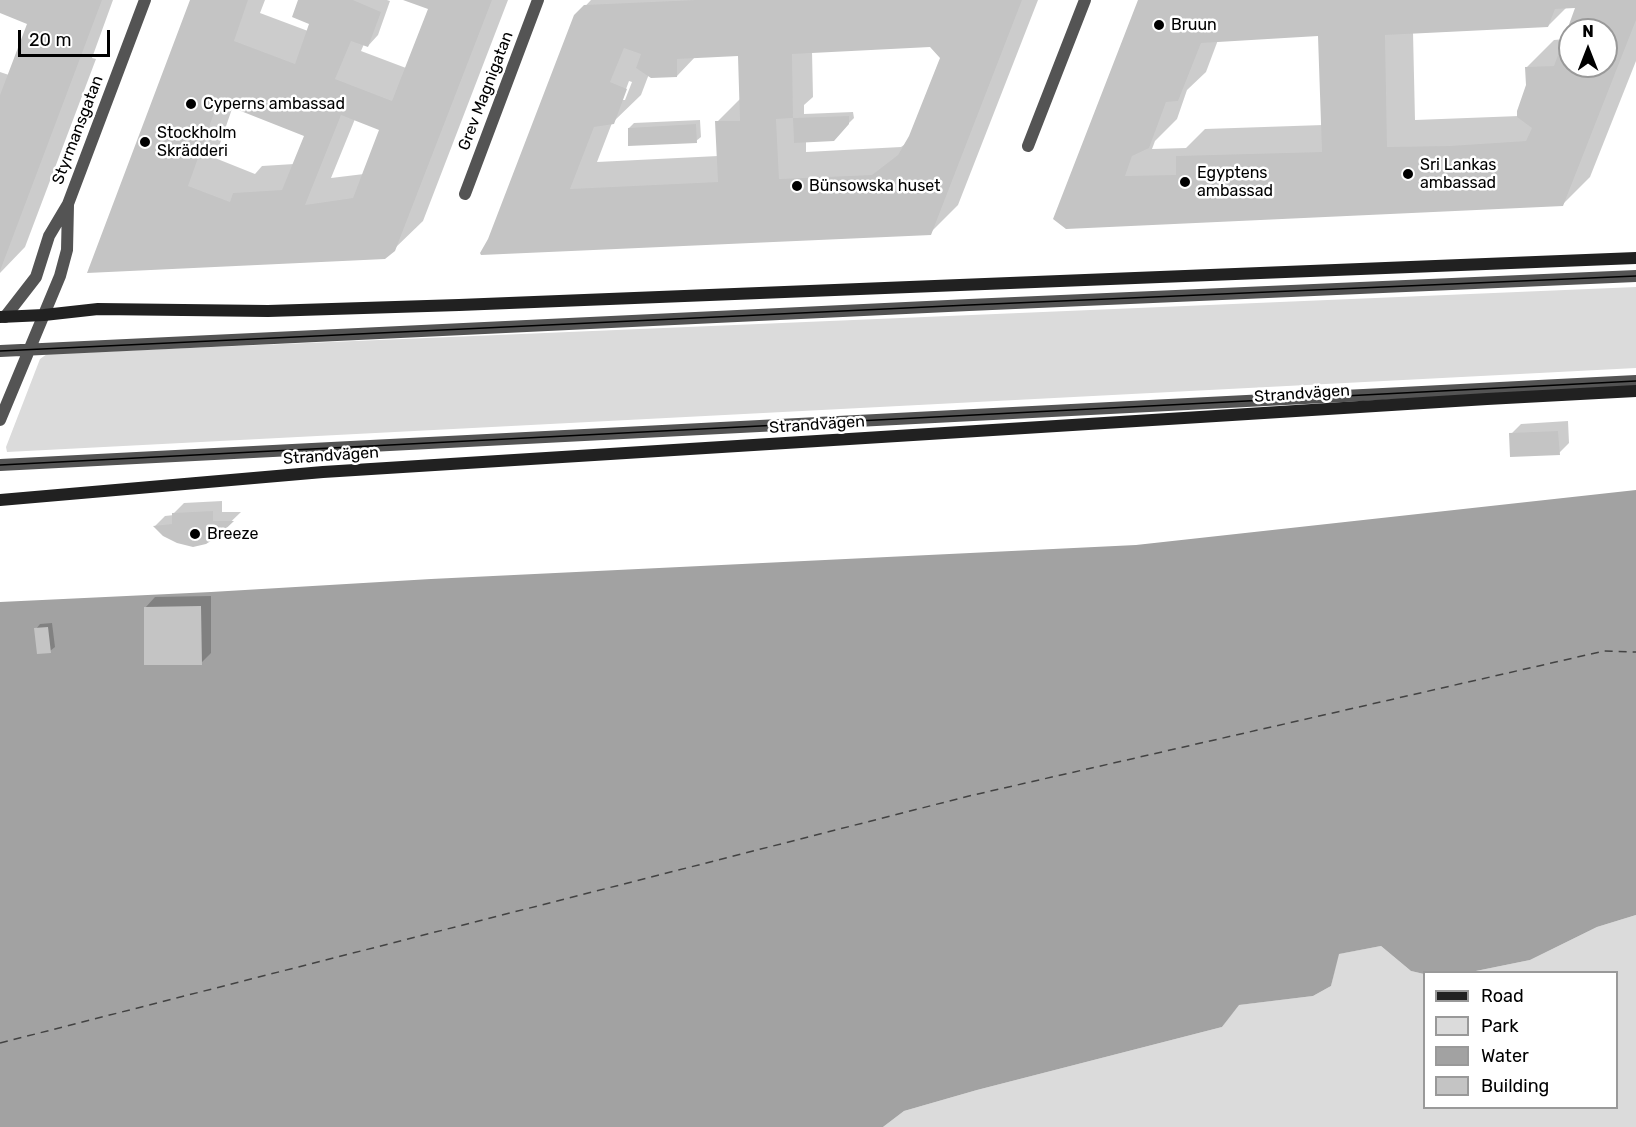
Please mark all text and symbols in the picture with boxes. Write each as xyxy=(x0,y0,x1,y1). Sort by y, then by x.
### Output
place label: Bruun xyxy=(1171,15,1217,35)
scale bar xyxy=(21,18,112,56)
marker: Bruun xyxy=(1152,18,1166,32)
north arrow xyxy=(1558,18,1618,78)
text: N xyxy=(1582,22,1594,41)
text: 20 m xyxy=(29,29,71,51)
street label: Grev Magnigatan xyxy=(454,29,518,153)
street label: Styrmansgatan xyxy=(48,73,108,187)
place label: Cyperns ambassad xyxy=(203,94,345,114)
marker: Cyperns ambassad xyxy=(184,97,198,111)
place label: Stockholm Skrädderi xyxy=(157,123,237,161)
marker: Stockholm Skrädderi xyxy=(138,135,152,149)
place label: Sri Lankas ambassad xyxy=(1420,155,1496,193)
place label: Egyptens ambassad xyxy=(1197,163,1273,201)
marker: Sri Lankas ambassad xyxy=(1401,167,1415,181)
marker: Egyptens ambassad xyxy=(1178,175,1192,189)
place label: Bünsowska huset xyxy=(809,176,940,196)
marker: Bünsowska huset xyxy=(790,179,804,193)
street label: Strandvägen xyxy=(1254,381,1350,407)
street label: Strandvägen xyxy=(769,412,865,438)
street label: Strandvägen xyxy=(283,443,379,469)
place label: Breeze xyxy=(207,524,259,544)
marker: Breeze xyxy=(188,527,202,541)
legend xyxy=(1423,971,1618,1109)
text: Road xyxy=(1481,985,1524,1007)
text: Park xyxy=(1481,1015,1518,1037)
text: Water xyxy=(1481,1045,1529,1067)
text: Building xyxy=(1481,1075,1549,1097)

